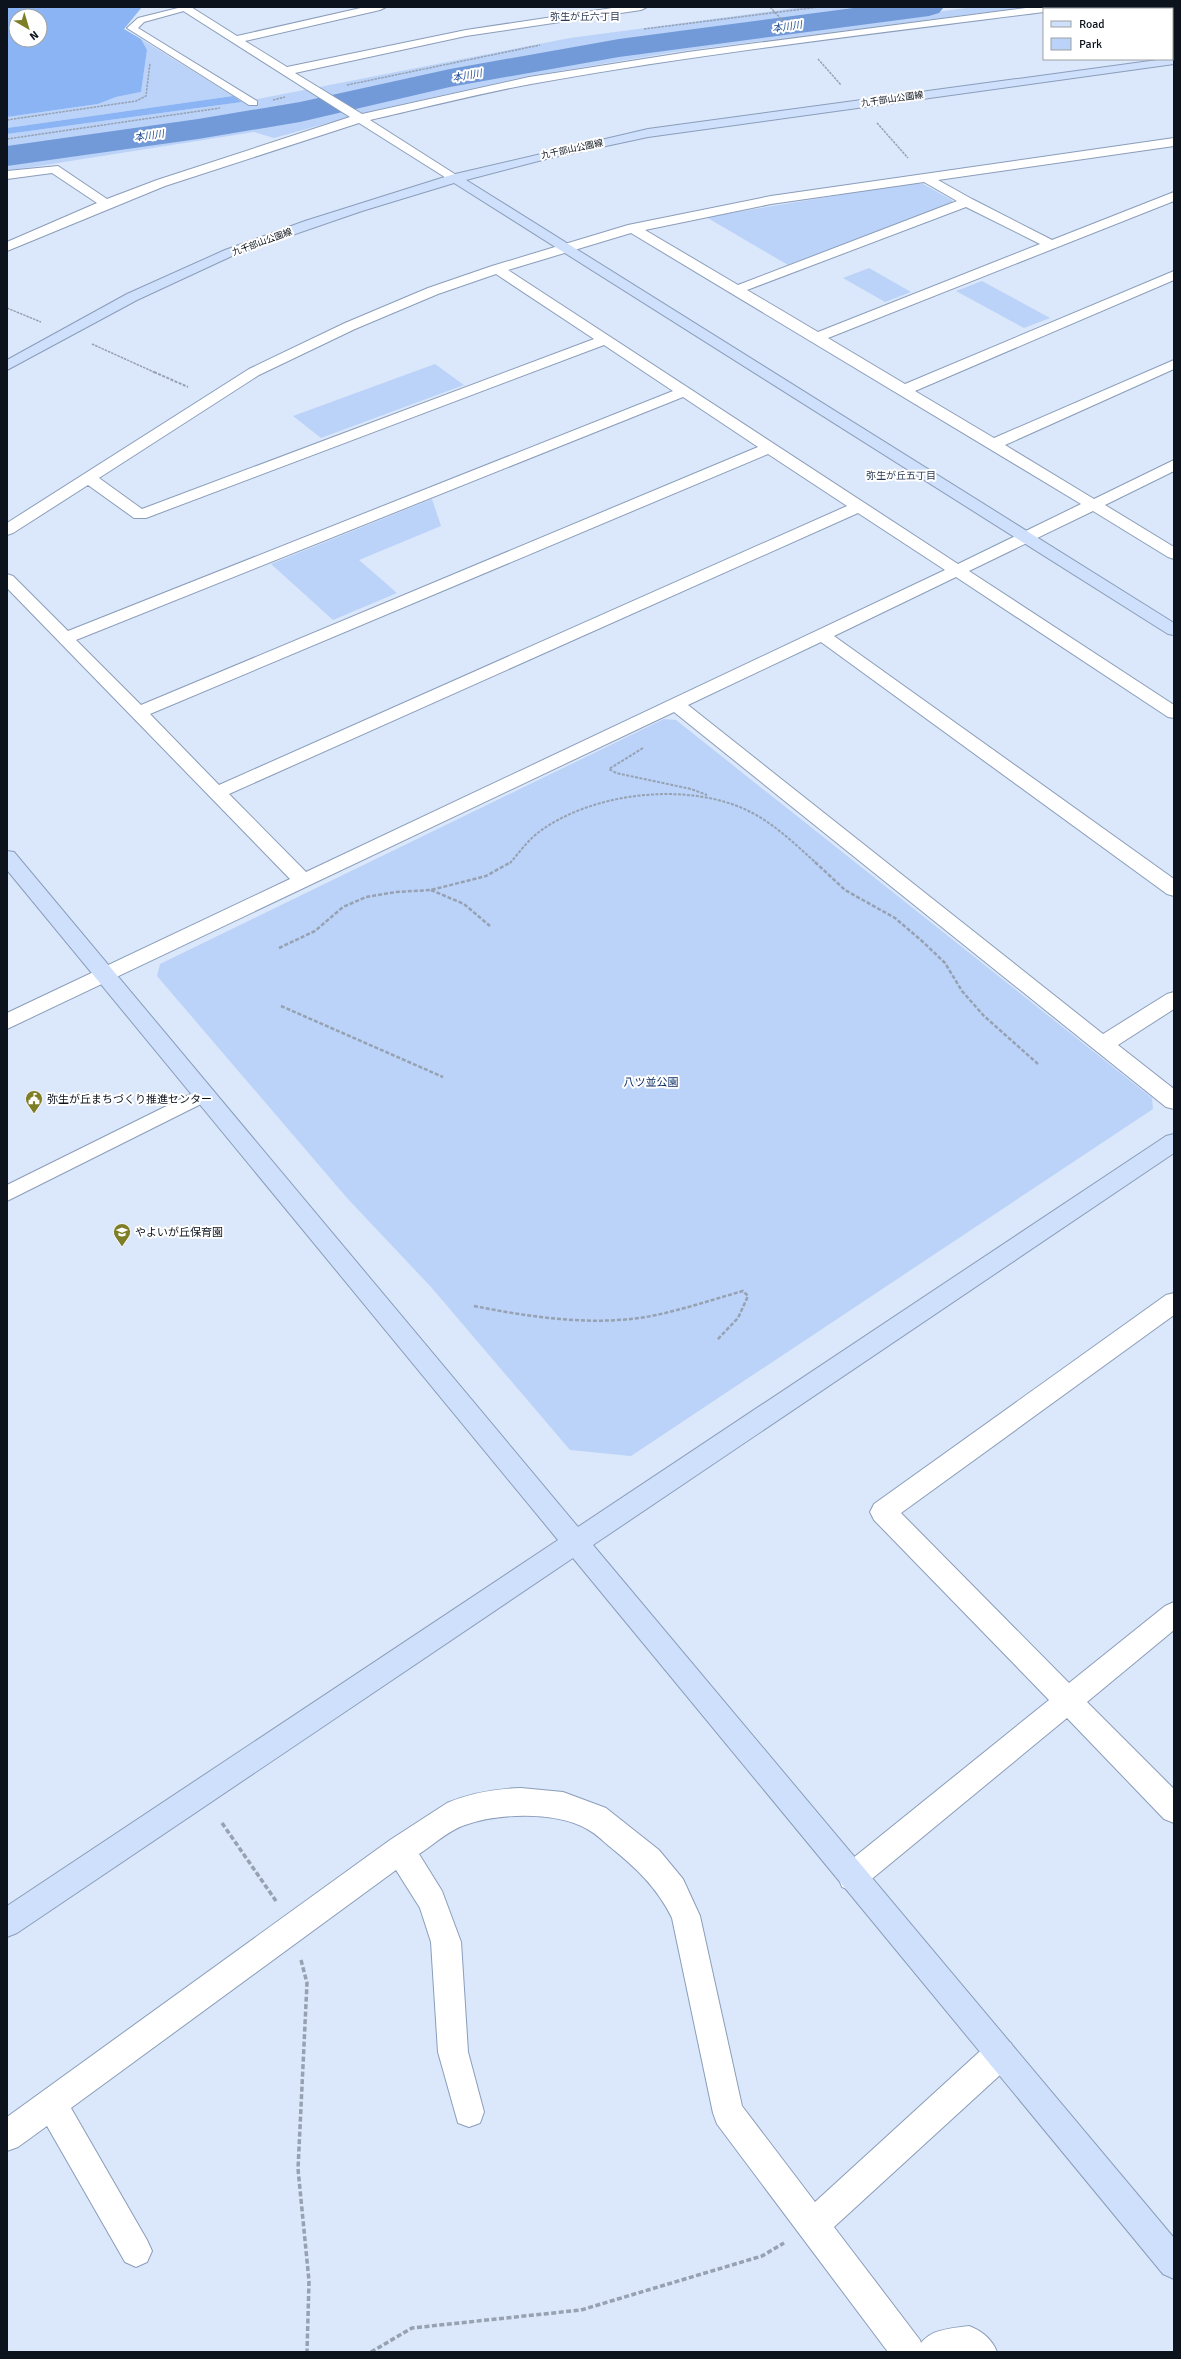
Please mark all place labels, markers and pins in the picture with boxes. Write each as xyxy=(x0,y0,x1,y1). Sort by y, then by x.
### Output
public building icon: 弥生が丘まちづくり推進センター xyxy=(24,1089,44,1114)
place label: 弥生が丘まちづくり推進センター xyxy=(47,1093,212,1106)
school or university icon: やよいが丘保育園 xyxy=(112,1222,132,1247)
place label: やよいが丘保育園 xyxy=(135,1226,223,1239)

